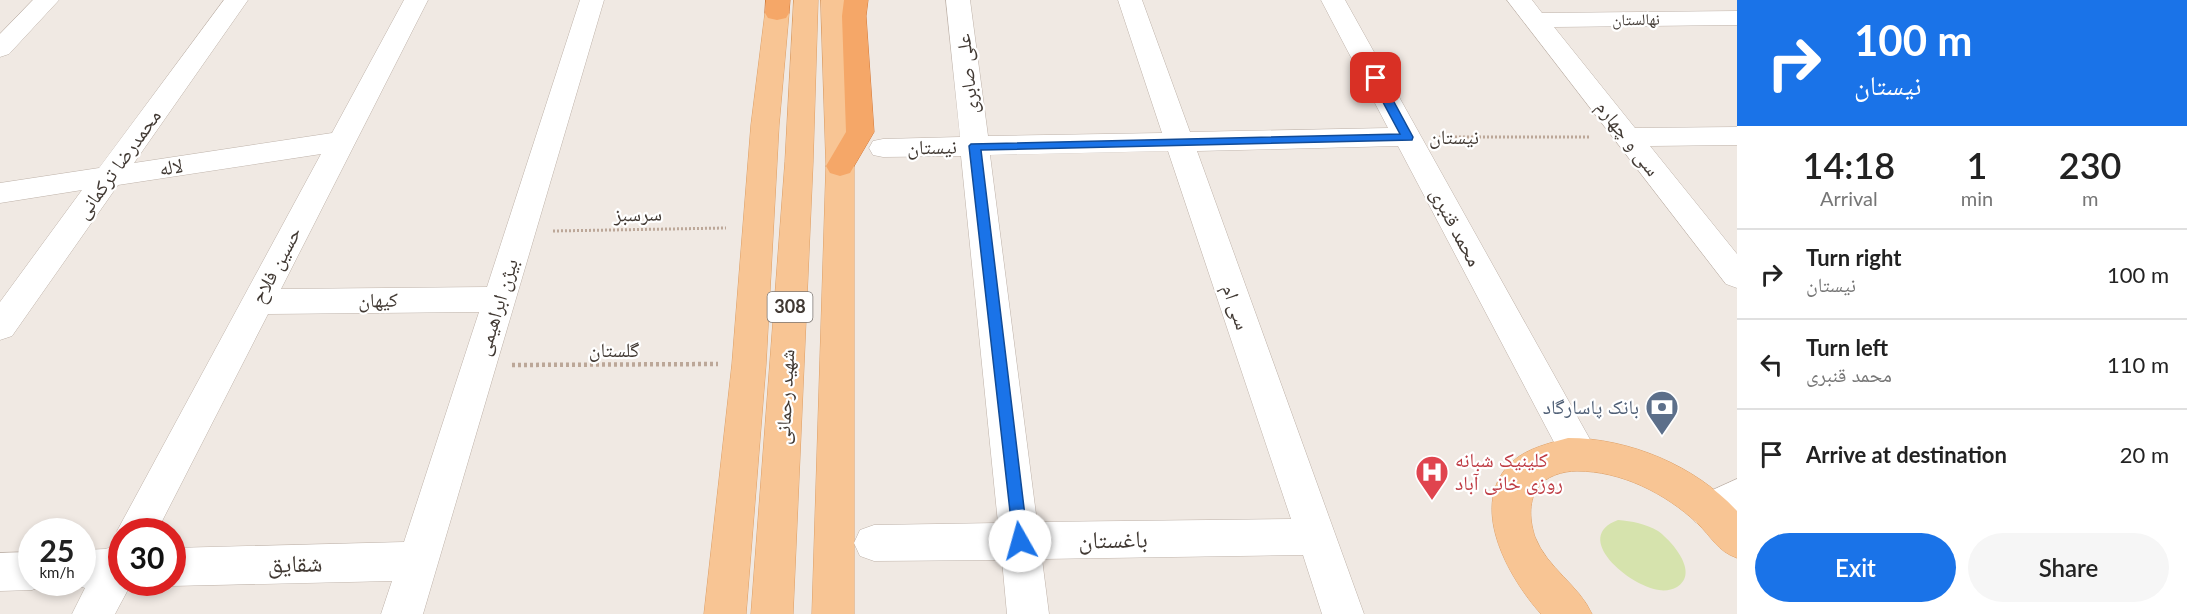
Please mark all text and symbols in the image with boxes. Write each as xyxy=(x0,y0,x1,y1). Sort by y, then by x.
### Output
street label: نهالستان xyxy=(1612,9,1660,30)
text: 100 m xyxy=(1854,15,1972,65)
icon: right xyxy=(1755,24,1833,102)
street label: علی صابری xyxy=(950,33,983,115)
pin xyxy=(1350,52,1401,103)
icon: arrive xyxy=(1359,61,1392,94)
text: نیستان xyxy=(1854,68,1921,101)
street label: سی و چهارم xyxy=(1589,95,1666,182)
street label: محمدرضا ترکمانی xyxy=(69,104,166,223)
street label: نیستان xyxy=(1429,124,1479,149)
street label: نیستان xyxy=(907,134,957,159)
text: 14:18 xyxy=(1803,143,1895,187)
text: 1 xyxy=(1967,143,1987,187)
text: 230 xyxy=(2059,143,2121,187)
street label: لاله xyxy=(157,152,184,180)
street label: محمد قنبری xyxy=(1425,183,1488,271)
text: Arrival xyxy=(1820,186,1878,210)
text: min xyxy=(1961,186,1993,210)
text: m xyxy=(2082,186,2098,210)
street label: سرسبز xyxy=(613,201,662,226)
street label: حسین فلاح xyxy=(245,222,307,308)
text: Turn right xyxy=(1806,244,1901,271)
street label: بیژن ابراهیمی xyxy=(470,255,523,358)
icon: right xyxy=(1755,258,1788,291)
text: 100 m xyxy=(2107,261,2169,288)
text: نیستان xyxy=(1806,272,1856,296)
street label: سی ام xyxy=(1215,281,1256,334)
street label: کیهان xyxy=(358,287,398,312)
road number: 308 xyxy=(768,292,812,322)
text: Turn left xyxy=(1806,334,1888,361)
street label: گلستان xyxy=(589,337,639,362)
icon: left xyxy=(1755,348,1788,381)
street label: شهید رحمانی xyxy=(770,349,799,445)
text: 110 m xyxy=(2107,351,2169,378)
text: محمد قنبری xyxy=(1806,362,1892,386)
bank icon: بانک پاسارگاد xyxy=(1644,389,1680,436)
place label: بانک پاسارگاد xyxy=(1543,394,1639,419)
icon: arrive xyxy=(1755,438,1788,471)
text: Arrive at destination xyxy=(1806,441,2007,468)
text: 20 m xyxy=(2120,441,2169,468)
place label: کلینیک شبانه روزی خانی آباد xyxy=(1455,447,1563,495)
hospital icon: کلینیک شبانه روزی خانی آباد xyxy=(1414,454,1450,501)
position arrow xyxy=(988,509,1052,573)
speed limit sign: 30 xyxy=(108,518,186,596)
street label: باغستان xyxy=(1078,523,1148,555)
text: 25 xyxy=(40,532,74,568)
button: Exit xyxy=(1755,533,1956,602)
button: Share xyxy=(1968,533,2169,602)
street label: شقایق xyxy=(267,548,323,578)
text: km/h xyxy=(39,563,75,581)

